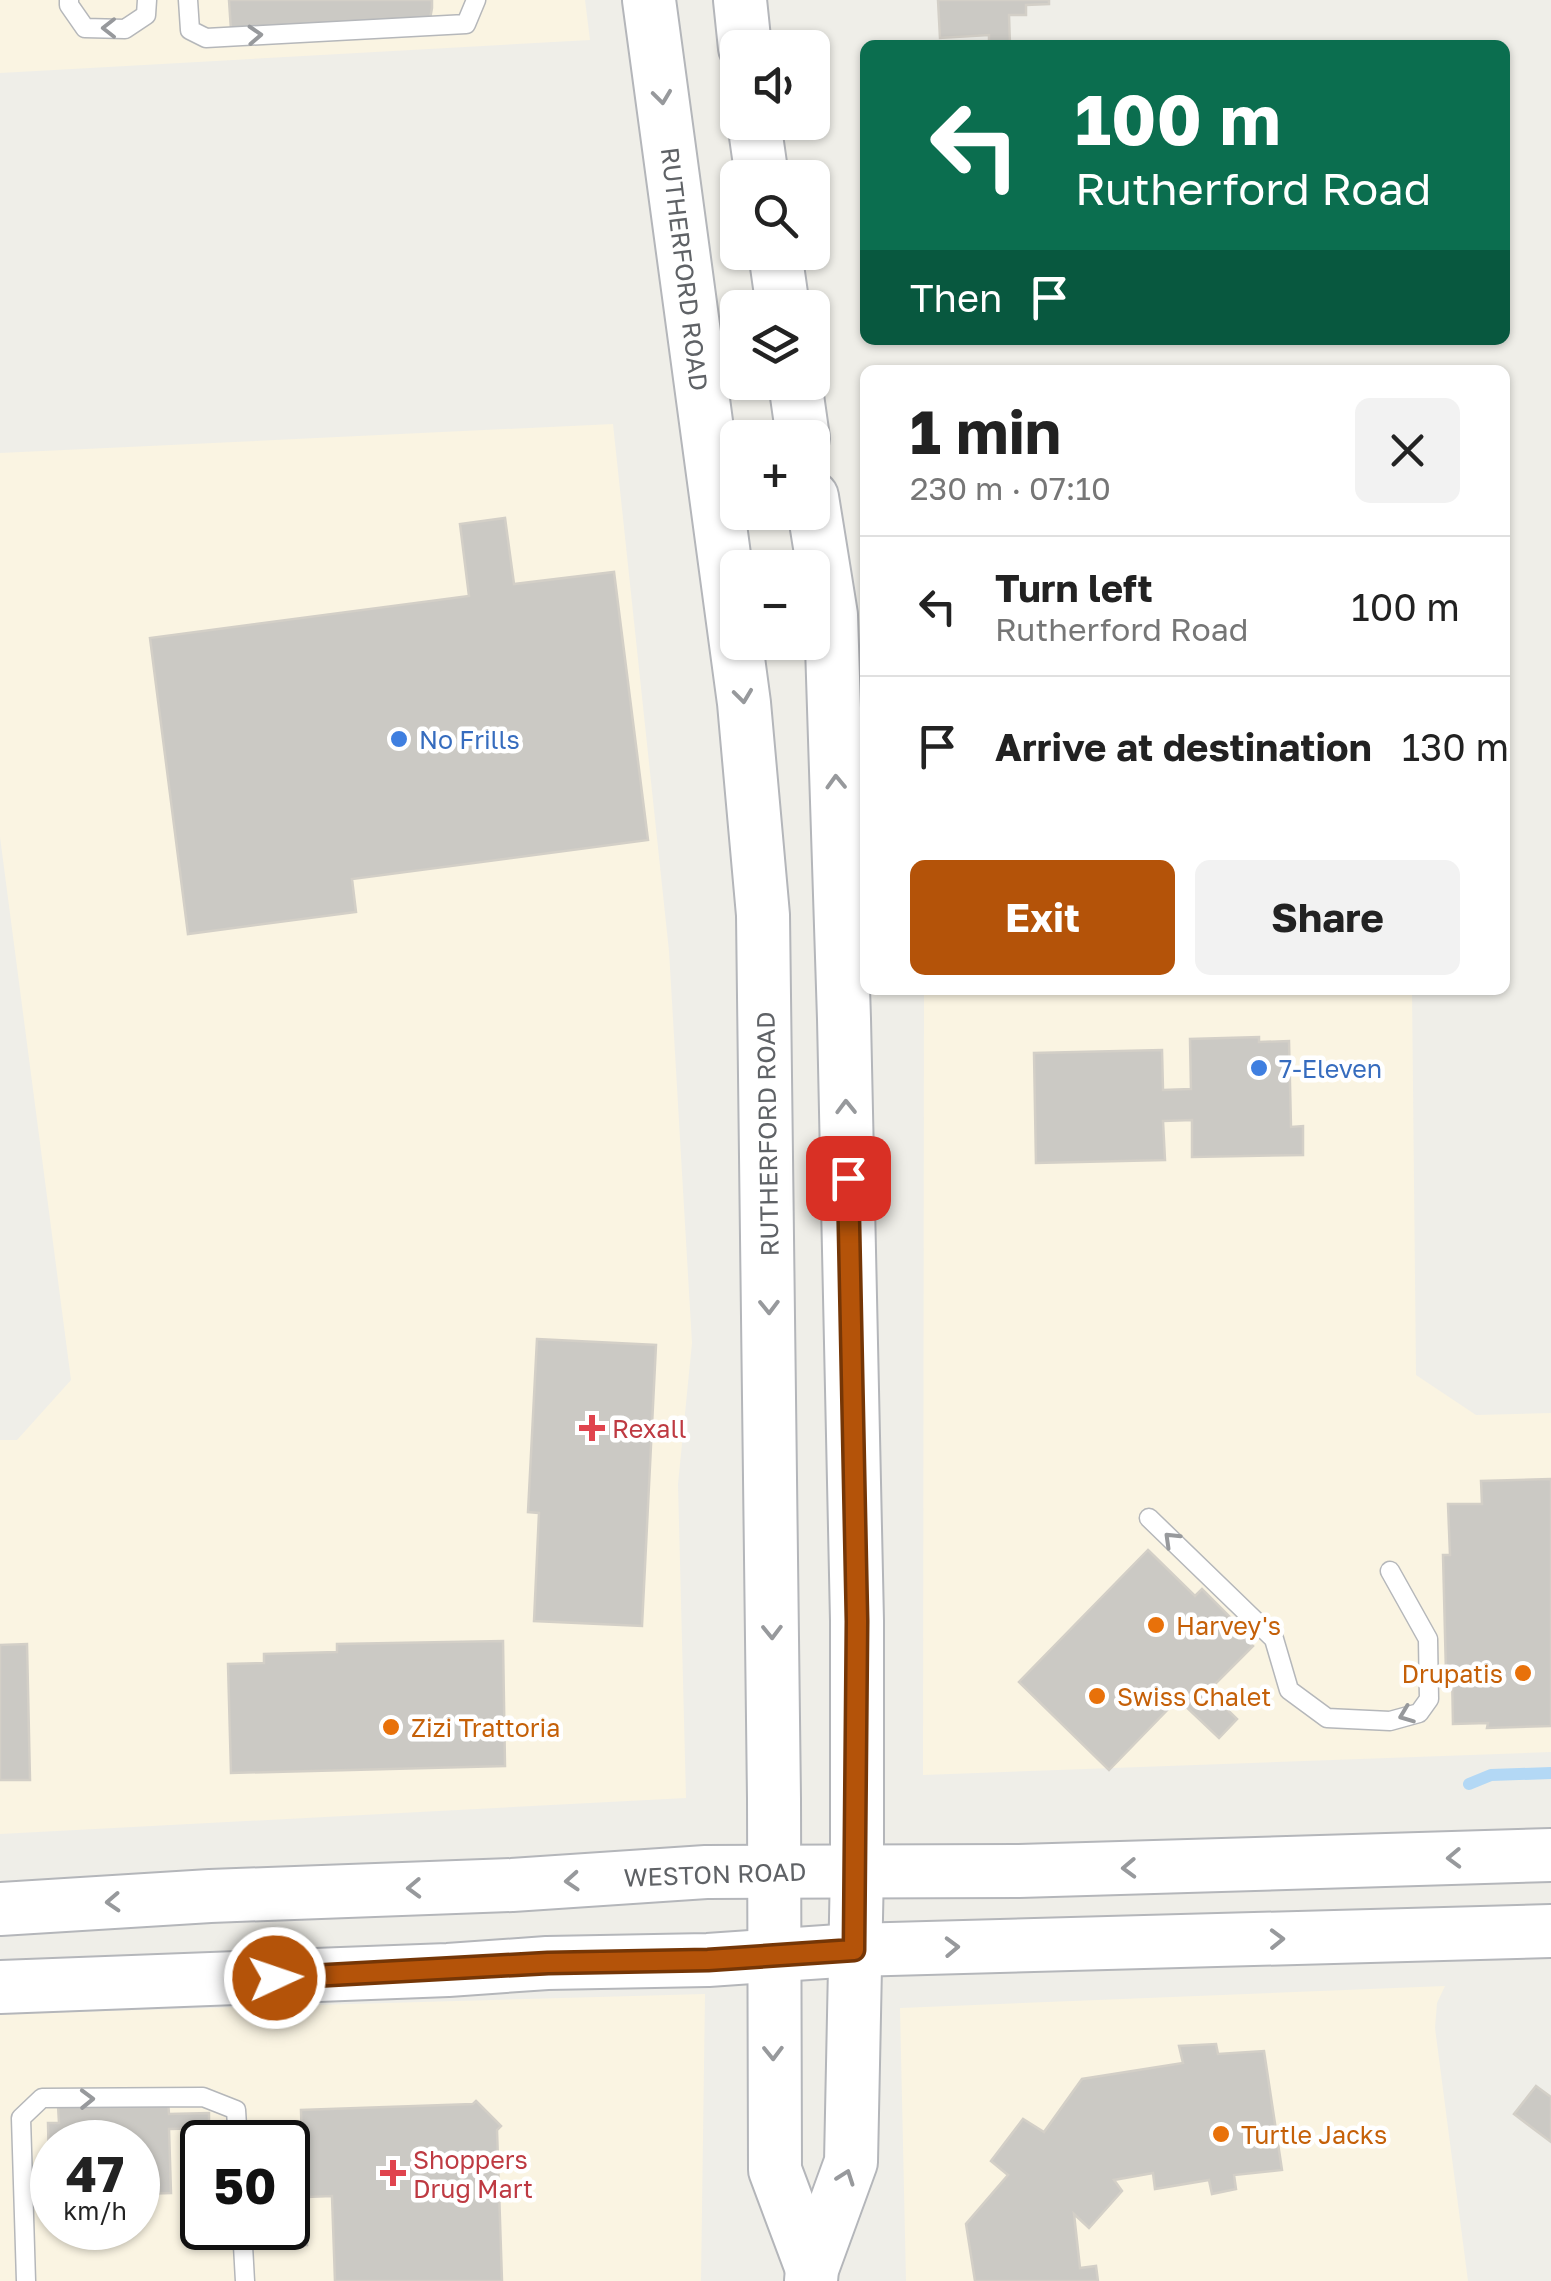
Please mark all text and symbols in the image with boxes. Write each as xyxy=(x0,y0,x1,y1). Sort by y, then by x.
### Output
one-way arrow xyxy=(100,17,116,39)
one-way arrow xyxy=(248,25,264,46)
map controls xyxy=(720,30,830,660)
button: sound xyxy=(720,30,830,140)
text: 100 m xyxy=(1075,76,1281,160)
icon: left xyxy=(910,80,1040,210)
one-way arrow xyxy=(651,89,672,105)
street label: RUTHERFORD ROAD xyxy=(655,146,715,392)
button: search xyxy=(720,160,830,270)
text: Rutherford Road xyxy=(1075,161,1431,215)
icon: arrive xyxy=(1022,270,1077,325)
text: Then xyxy=(910,275,1002,320)
button: layers xyxy=(720,290,830,400)
text: 1 min xyxy=(910,395,1061,467)
button: close xyxy=(1355,398,1460,503)
button: + xyxy=(720,420,830,530)
text: 230 m · 07:10 xyxy=(910,469,1111,507)
button: − xyxy=(720,550,830,660)
text: Turn left xyxy=(995,565,1153,610)
icon: left xyxy=(910,579,965,634)
text: 100 m xyxy=(1351,584,1460,629)
text: Rutherford Road xyxy=(995,610,1248,648)
one-way arrow xyxy=(732,689,753,705)
icon: arrive xyxy=(910,719,965,774)
place label: No Frills xyxy=(419,724,520,755)
text: Arrive at destination xyxy=(995,724,1372,769)
text: 130 m xyxy=(1402,724,1509,769)
marker: No Frills xyxy=(388,728,410,750)
one-way arrow xyxy=(826,774,847,790)
button: Exit xyxy=(910,860,1175,975)
button: Share xyxy=(1195,860,1460,975)
street label: RUTHERFORD ROAD xyxy=(749,1011,785,1257)
place label: 7-Eleven xyxy=(1279,1053,1382,1084)
marker: 7-Eleven xyxy=(1248,1057,1270,1079)
one-way arrow xyxy=(836,1099,857,1115)
pin xyxy=(806,1136,891,1221)
icon: arrive xyxy=(821,1151,876,1206)
one-way arrow xyxy=(758,1300,780,1316)
place label: Rexall xyxy=(612,1413,686,1444)
marker: Rexall xyxy=(581,1417,603,1439)
one-way arrow xyxy=(1164,1533,1182,1551)
place label: Harvey's xyxy=(1176,1610,1281,1641)
marker: Harvey's xyxy=(1145,1614,1167,1636)
one-way arrow xyxy=(762,1625,783,1641)
place label: Drupatis xyxy=(1401,1658,1503,1689)
marker: Drupatis xyxy=(1512,1662,1534,1684)
place label: Swiss Chalet xyxy=(1117,1681,1271,1712)
marker: Swiss Chalet xyxy=(1086,1685,1108,1707)
one-way arrow xyxy=(1398,1703,1416,1723)
place label: Zizi Trattoria xyxy=(411,1712,560,1743)
marker: Zizi Trattoria xyxy=(380,1716,402,1738)
one-way arrow xyxy=(1445,1847,1461,1868)
street label: WESTON ROAD xyxy=(623,1855,807,1893)
one-way arrow xyxy=(1120,1857,1136,1878)
one-way arrow xyxy=(564,1870,580,1891)
one-way arrow xyxy=(406,1877,422,1898)
one-way arrow xyxy=(104,1891,120,1912)
position arrow xyxy=(223,1926,327,2030)
one-way arrow xyxy=(1269,1929,1285,1950)
one-way arrow xyxy=(944,1937,960,1958)
one-way arrow xyxy=(762,2046,784,2062)
one-way arrow xyxy=(80,2088,96,2109)
place label: Turtle Jacks xyxy=(1241,2119,1387,2150)
speed limit sign: 50 xyxy=(180,2120,310,2250)
marker: Turtle Jacks xyxy=(1210,2123,1232,2145)
text: 47 xyxy=(66,2143,124,2203)
place label: Shoppers Drug Mart xyxy=(413,2144,533,2204)
marker: Shoppers Drug Mart xyxy=(382,2162,404,2184)
one-way arrow xyxy=(834,2170,854,2187)
text: km/h xyxy=(63,2195,127,2226)

